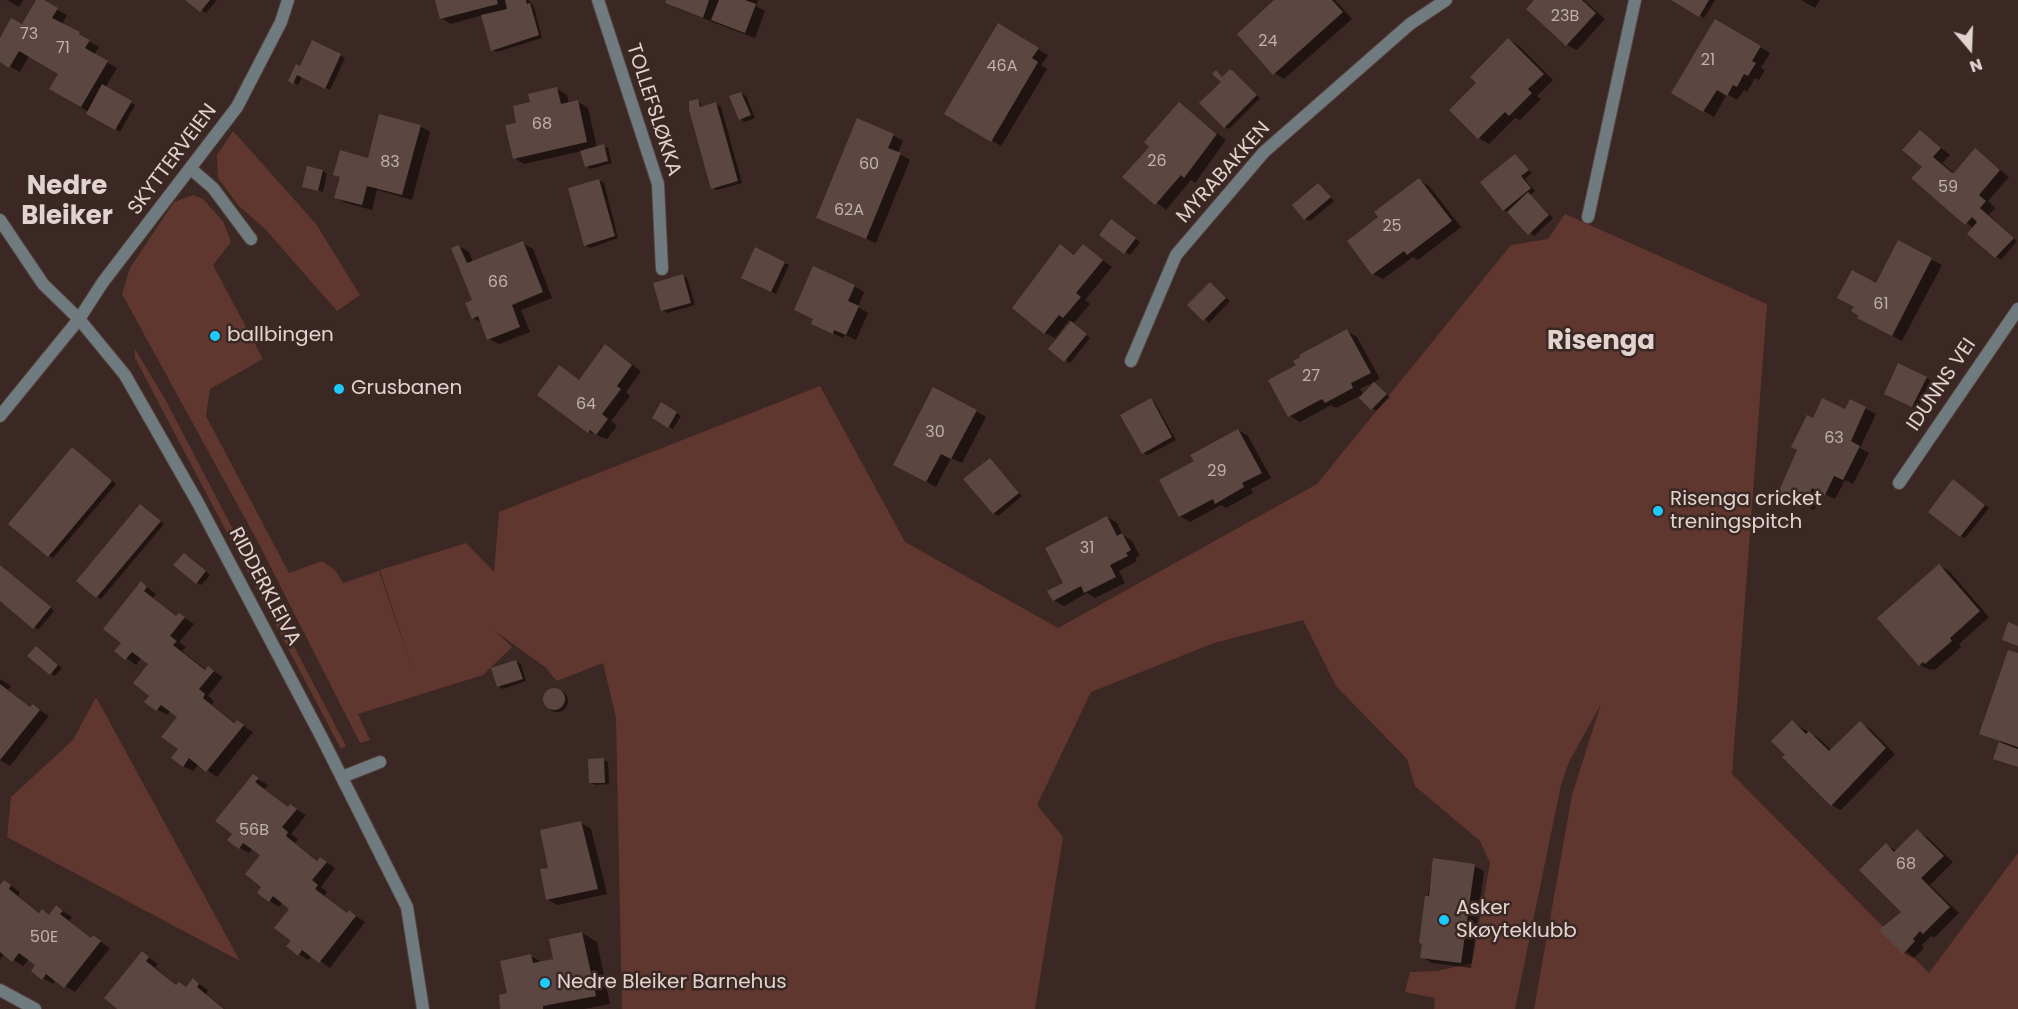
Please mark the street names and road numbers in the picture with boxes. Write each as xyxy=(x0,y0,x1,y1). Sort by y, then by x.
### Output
street label: TOLLEFSLØKKA xyxy=(620,41,686,179)
street label: SKYTTERVEIEN xyxy=(124,100,222,220)
street label: MYRABAKKEN xyxy=(1172,117,1276,229)
street label: IDUNNS VEI xyxy=(1902,334,1982,436)
street label: RIDDERKLEIVA xyxy=(223,524,305,650)

